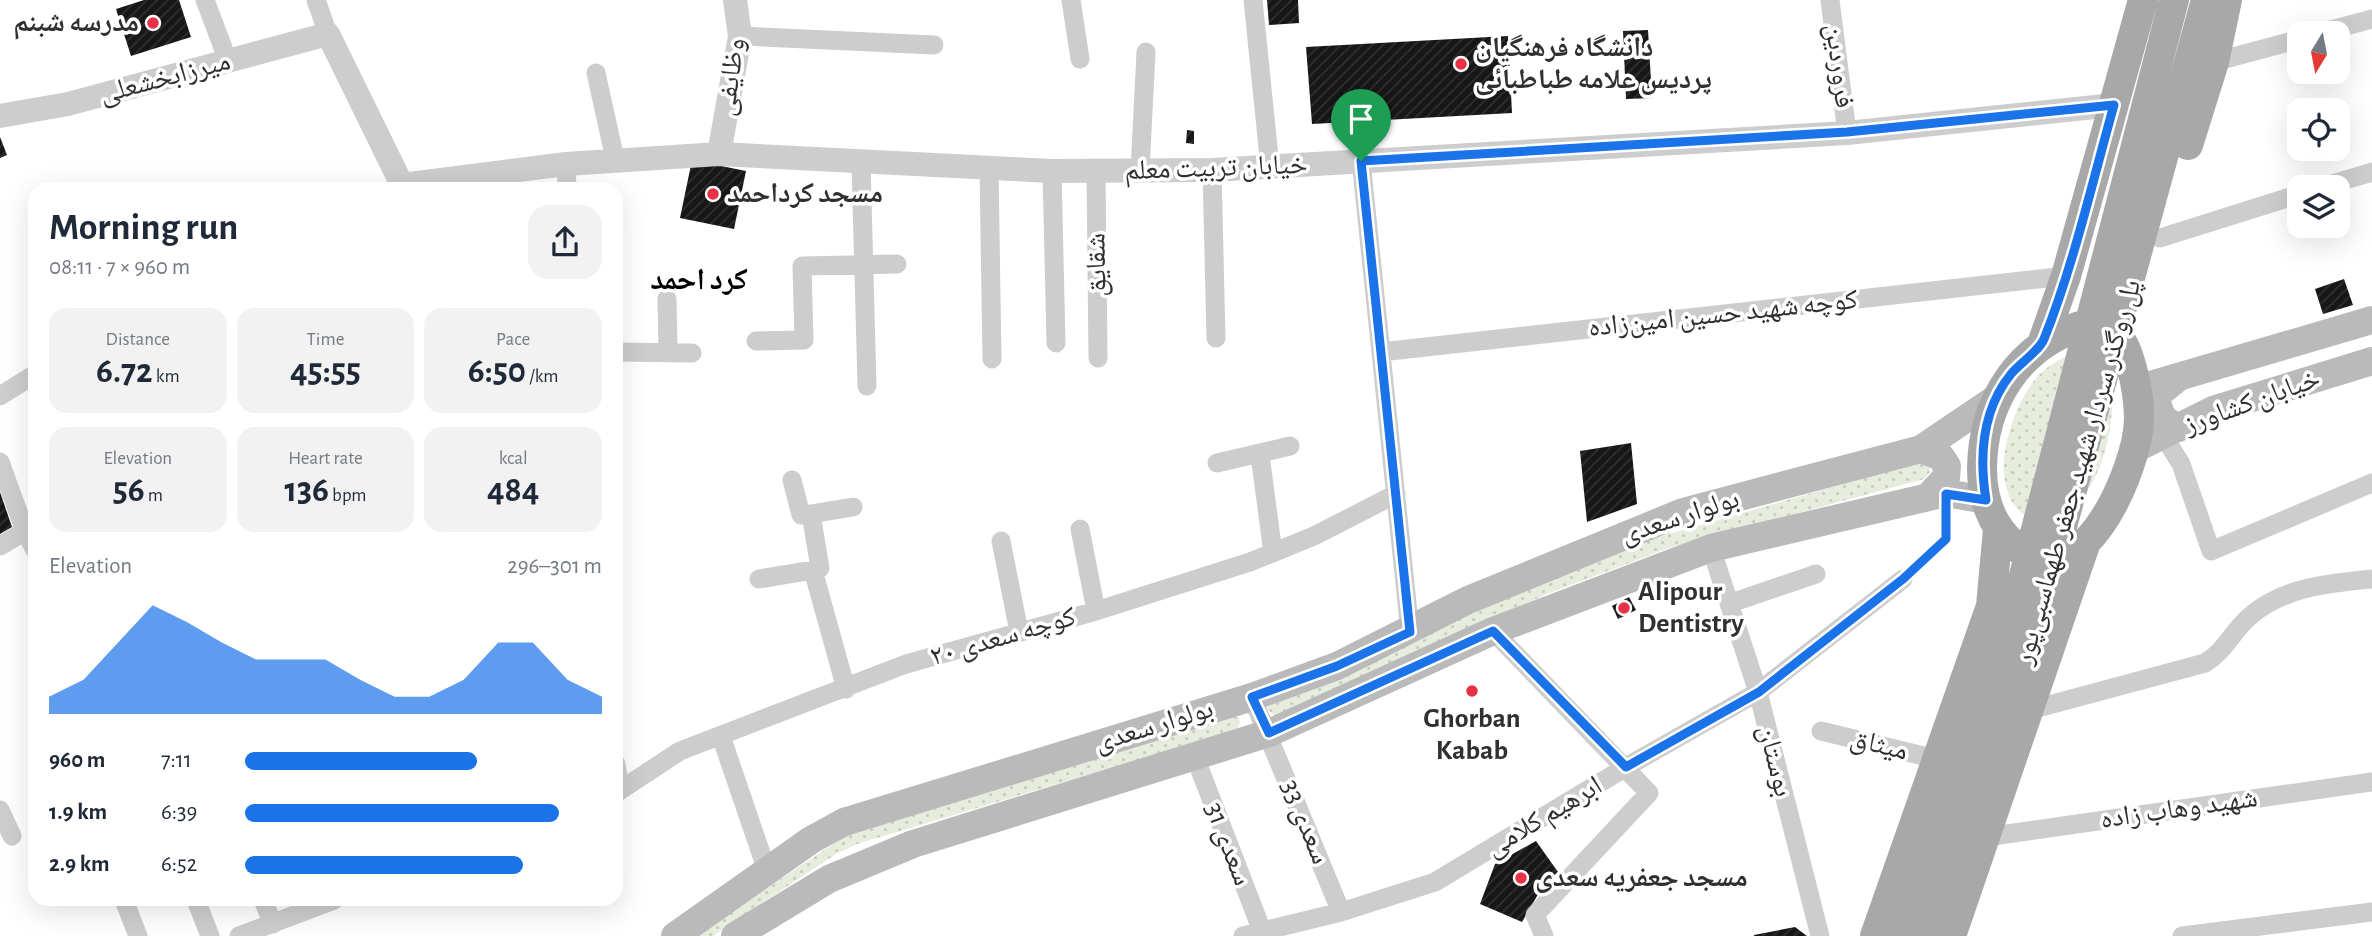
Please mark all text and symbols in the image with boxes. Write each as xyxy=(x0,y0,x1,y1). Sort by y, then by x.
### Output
place label: مدرسه شبنم xyxy=(13,9,139,40)
marker: مدرسه شبنم xyxy=(145,15,161,31)
north arrow xyxy=(2287,21,2350,84)
map controls xyxy=(2287,21,2350,238)
street label: فروردین xyxy=(1818,22,1858,110)
place label: دانشگاه فرهنگیان پردیس علامه طباطبائی xyxy=(1475,34,1712,96)
street label: وظایفی xyxy=(712,36,752,118)
street label: میرزابخشعلی xyxy=(97,47,234,111)
marker: دانشگاه فرهنگیان پردیس علامه طباطبائی xyxy=(1453,56,1469,72)
pin xyxy=(1331,89,1391,161)
button: locate xyxy=(2287,98,2350,161)
icon: arrive xyxy=(1342,100,1380,138)
street label: خیابان تربیت معلم xyxy=(1124,151,1308,188)
button: layers xyxy=(2287,175,2350,238)
place label: مسجد کرداحمد xyxy=(727,180,883,208)
marker: مسجد کرداحمد xyxy=(705,186,721,202)
button: share xyxy=(528,205,602,279)
text: Morning run xyxy=(49,209,238,247)
street label: شقایق xyxy=(1082,233,1114,297)
text: 08:11 · 7 × 960 m xyxy=(49,256,190,279)
district label: کرد احمد xyxy=(650,265,748,295)
street label: پل روگذر سردار شهید جعفر طهماسبی‌پور xyxy=(2009,276,2148,669)
street label: کوچه شهید حسین امین‌زاده xyxy=(1587,286,1860,344)
text: Distance xyxy=(106,330,170,349)
text: Time xyxy=(307,330,344,349)
text: Pace xyxy=(496,330,530,349)
text: 6.72 xyxy=(96,354,153,389)
text: 45:55 xyxy=(290,354,361,389)
text: 6:50 xyxy=(468,354,526,389)
street label: خیابان کشاورز xyxy=(2179,364,2324,441)
text: km xyxy=(153,367,180,386)
text: /km xyxy=(526,367,559,386)
text: Elevation xyxy=(103,449,172,468)
text: Heart rate xyxy=(288,449,363,468)
text: kcal xyxy=(499,449,528,468)
text: 56 xyxy=(113,473,145,508)
text: 136 xyxy=(284,473,329,508)
text: 484 xyxy=(487,473,539,508)
street label: بولوار سعدی xyxy=(1617,485,1743,550)
text: m xyxy=(145,486,163,505)
text: bpm xyxy=(329,486,367,505)
text: Elevation xyxy=(49,555,132,578)
text: 296–301 m xyxy=(507,555,602,578)
place label: Alipour Dentistry xyxy=(1638,578,1744,638)
marker: Alipour Dentistry xyxy=(1616,600,1632,616)
street label: کوچه سعدی ۲۰ xyxy=(927,603,1080,672)
marker: Ghorban Kabab xyxy=(1464,683,1480,699)
street label: بولوار سعدی xyxy=(1091,695,1217,758)
place label: Ghorban Kabab xyxy=(1423,705,1521,765)
street label: بوستان xyxy=(1752,722,1797,800)
street label: میثاق xyxy=(1847,724,1911,768)
text: 960 m xyxy=(49,749,105,772)
text: 7:11 xyxy=(161,749,192,772)
street label: ابرهیم کلامی xyxy=(1481,771,1609,865)
street label: سعدی 33 xyxy=(1275,776,1335,869)
street label: شهید وهاب زاده xyxy=(2099,784,2259,834)
street label: سعدی 31 xyxy=(1199,799,1257,890)
text: 1.9 km xyxy=(49,801,107,824)
text: 6:39 xyxy=(161,801,197,824)
text: 2.9 km xyxy=(49,853,110,876)
text: 6:52 xyxy=(161,853,197,876)
place label: مسجد جعفریه سعدی xyxy=(1535,864,1748,893)
marker: مسجد جعفریه سعدی xyxy=(1513,870,1529,886)

